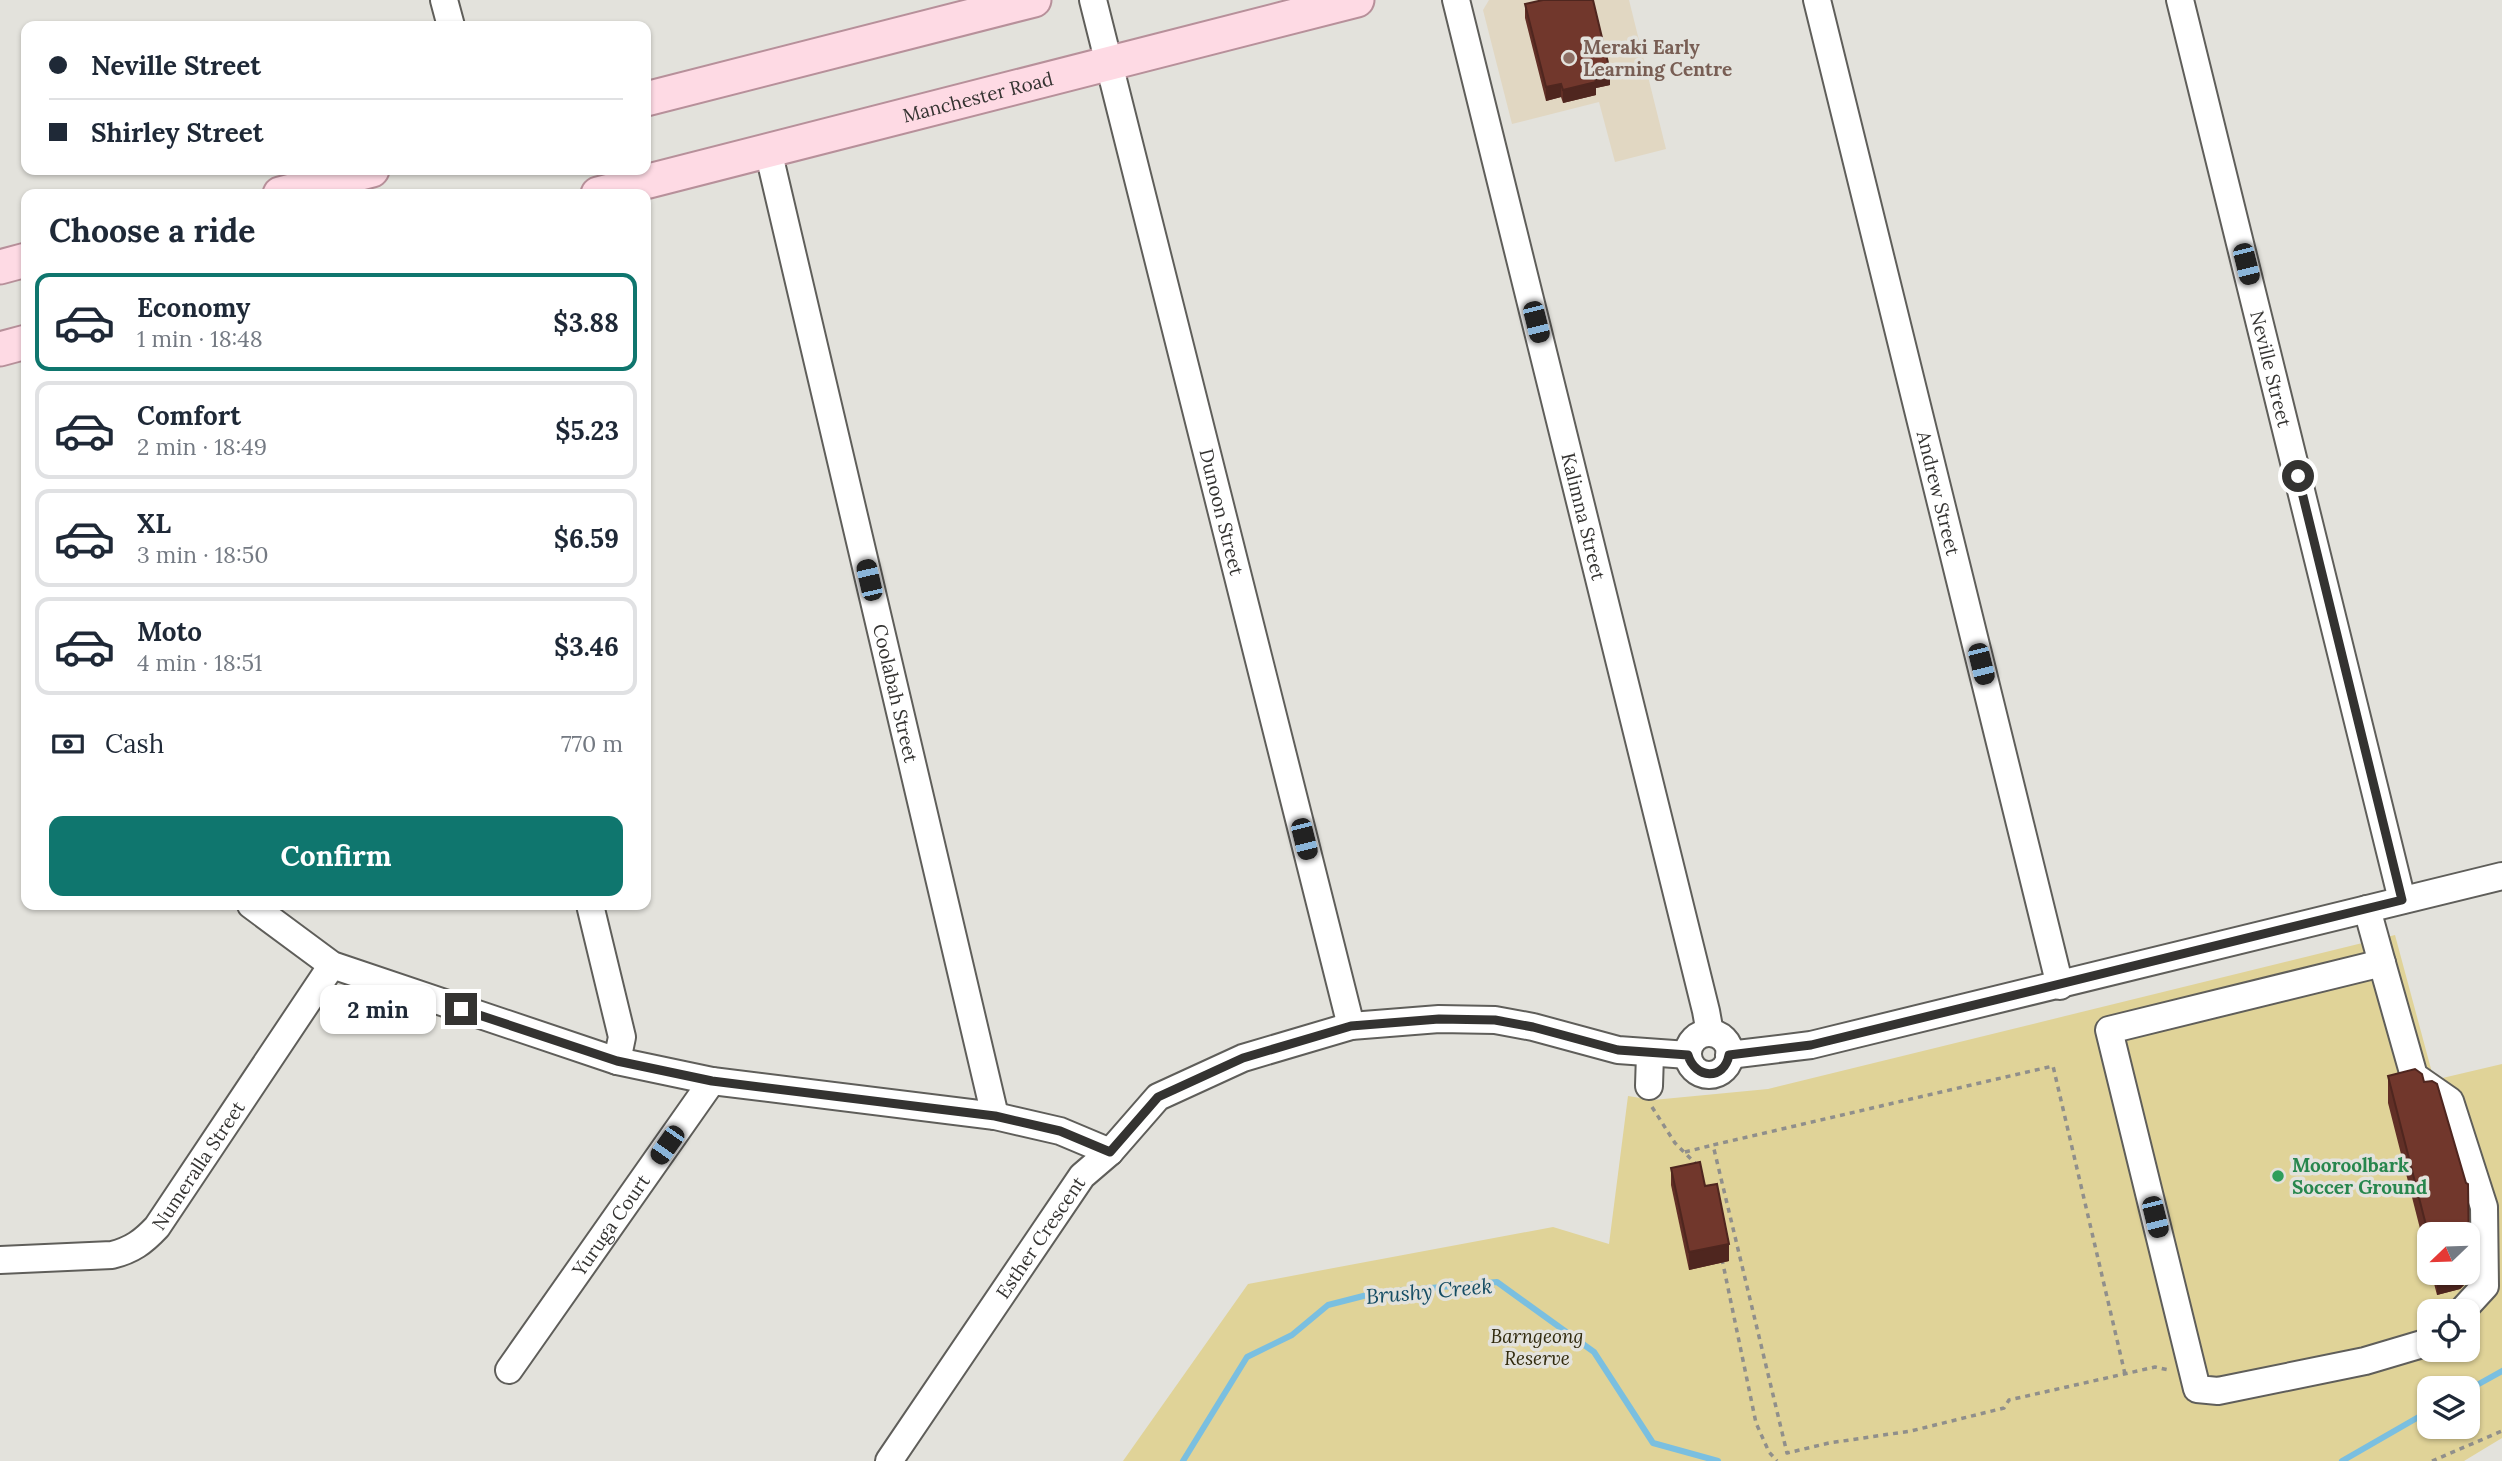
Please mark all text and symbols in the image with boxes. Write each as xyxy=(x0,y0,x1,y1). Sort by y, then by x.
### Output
place label: Meraki Early Learning Centre xyxy=(1583,35,1732,81)
text: Neville Street xyxy=(91,49,261,82)
marker: Meraki Early Learning Centre xyxy=(1561,50,1577,66)
street label: Manchester Road xyxy=(900,66,1056,128)
text: Shirley Street xyxy=(91,116,264,149)
text: Choose a ride xyxy=(49,210,256,251)
car xyxy=(2231,241,2262,287)
icon: car xyxy=(53,291,116,354)
text: Economy xyxy=(137,291,250,324)
car xyxy=(1521,299,1552,345)
text: $3.88 xyxy=(553,306,619,339)
street label: Neville Street xyxy=(2245,308,2297,430)
text: 1 min · 18:48 xyxy=(137,324,263,353)
icon: car xyxy=(53,399,116,462)
text: Comfort xyxy=(137,399,241,432)
text: $5.23 xyxy=(555,414,619,447)
street label: Andrew Street xyxy=(1911,428,1966,559)
text: 2 min · 18:49 xyxy=(137,432,267,461)
street label: Dunoon Street xyxy=(1194,446,1249,579)
street label: Kalimna Street xyxy=(1556,450,1611,583)
route start xyxy=(2282,460,2314,492)
icon: car xyxy=(53,507,116,570)
text: XL xyxy=(137,507,171,540)
text: $6.59 xyxy=(554,522,619,555)
text: 3 min · 18:50 xyxy=(137,540,269,569)
car xyxy=(855,557,884,603)
icon: car xyxy=(53,615,116,678)
text: Moto xyxy=(137,615,202,648)
street label: Coolabah Street xyxy=(868,621,924,766)
text: $3.46 xyxy=(554,630,619,663)
car xyxy=(1966,641,1997,687)
text: 4 min · 18:51 xyxy=(137,648,262,677)
icon: cash xyxy=(49,725,87,763)
text: Cash xyxy=(105,727,164,760)
text: 770 m xyxy=(561,729,623,758)
button: Confirm xyxy=(49,816,623,896)
car xyxy=(1289,816,1320,862)
callout: 2 min xyxy=(321,984,436,1034)
route end xyxy=(445,993,477,1025)
text: 2 min xyxy=(347,995,409,1024)
street label: Numeralla Street xyxy=(146,1096,250,1235)
car xyxy=(647,1122,688,1168)
place label: Mooroolbark Soccer Ground xyxy=(2292,1153,2427,1199)
marker: Mooroolbark Soccer Ground xyxy=(2270,1168,2286,1184)
street label: Yuruga Court xyxy=(566,1169,655,1282)
street label: Esther Crescent xyxy=(991,1171,1091,1303)
car xyxy=(2140,1194,2171,1240)
north arrow xyxy=(2417,1222,2480,1284)
map controls xyxy=(2417,1222,2480,1439)
water label: Brushy Creek xyxy=(1365,1272,1494,1310)
button: locate xyxy=(2417,1299,2480,1362)
park label: Barngeong Reserve xyxy=(1491,1324,1583,1370)
button: layers xyxy=(2417,1376,2480,1439)

